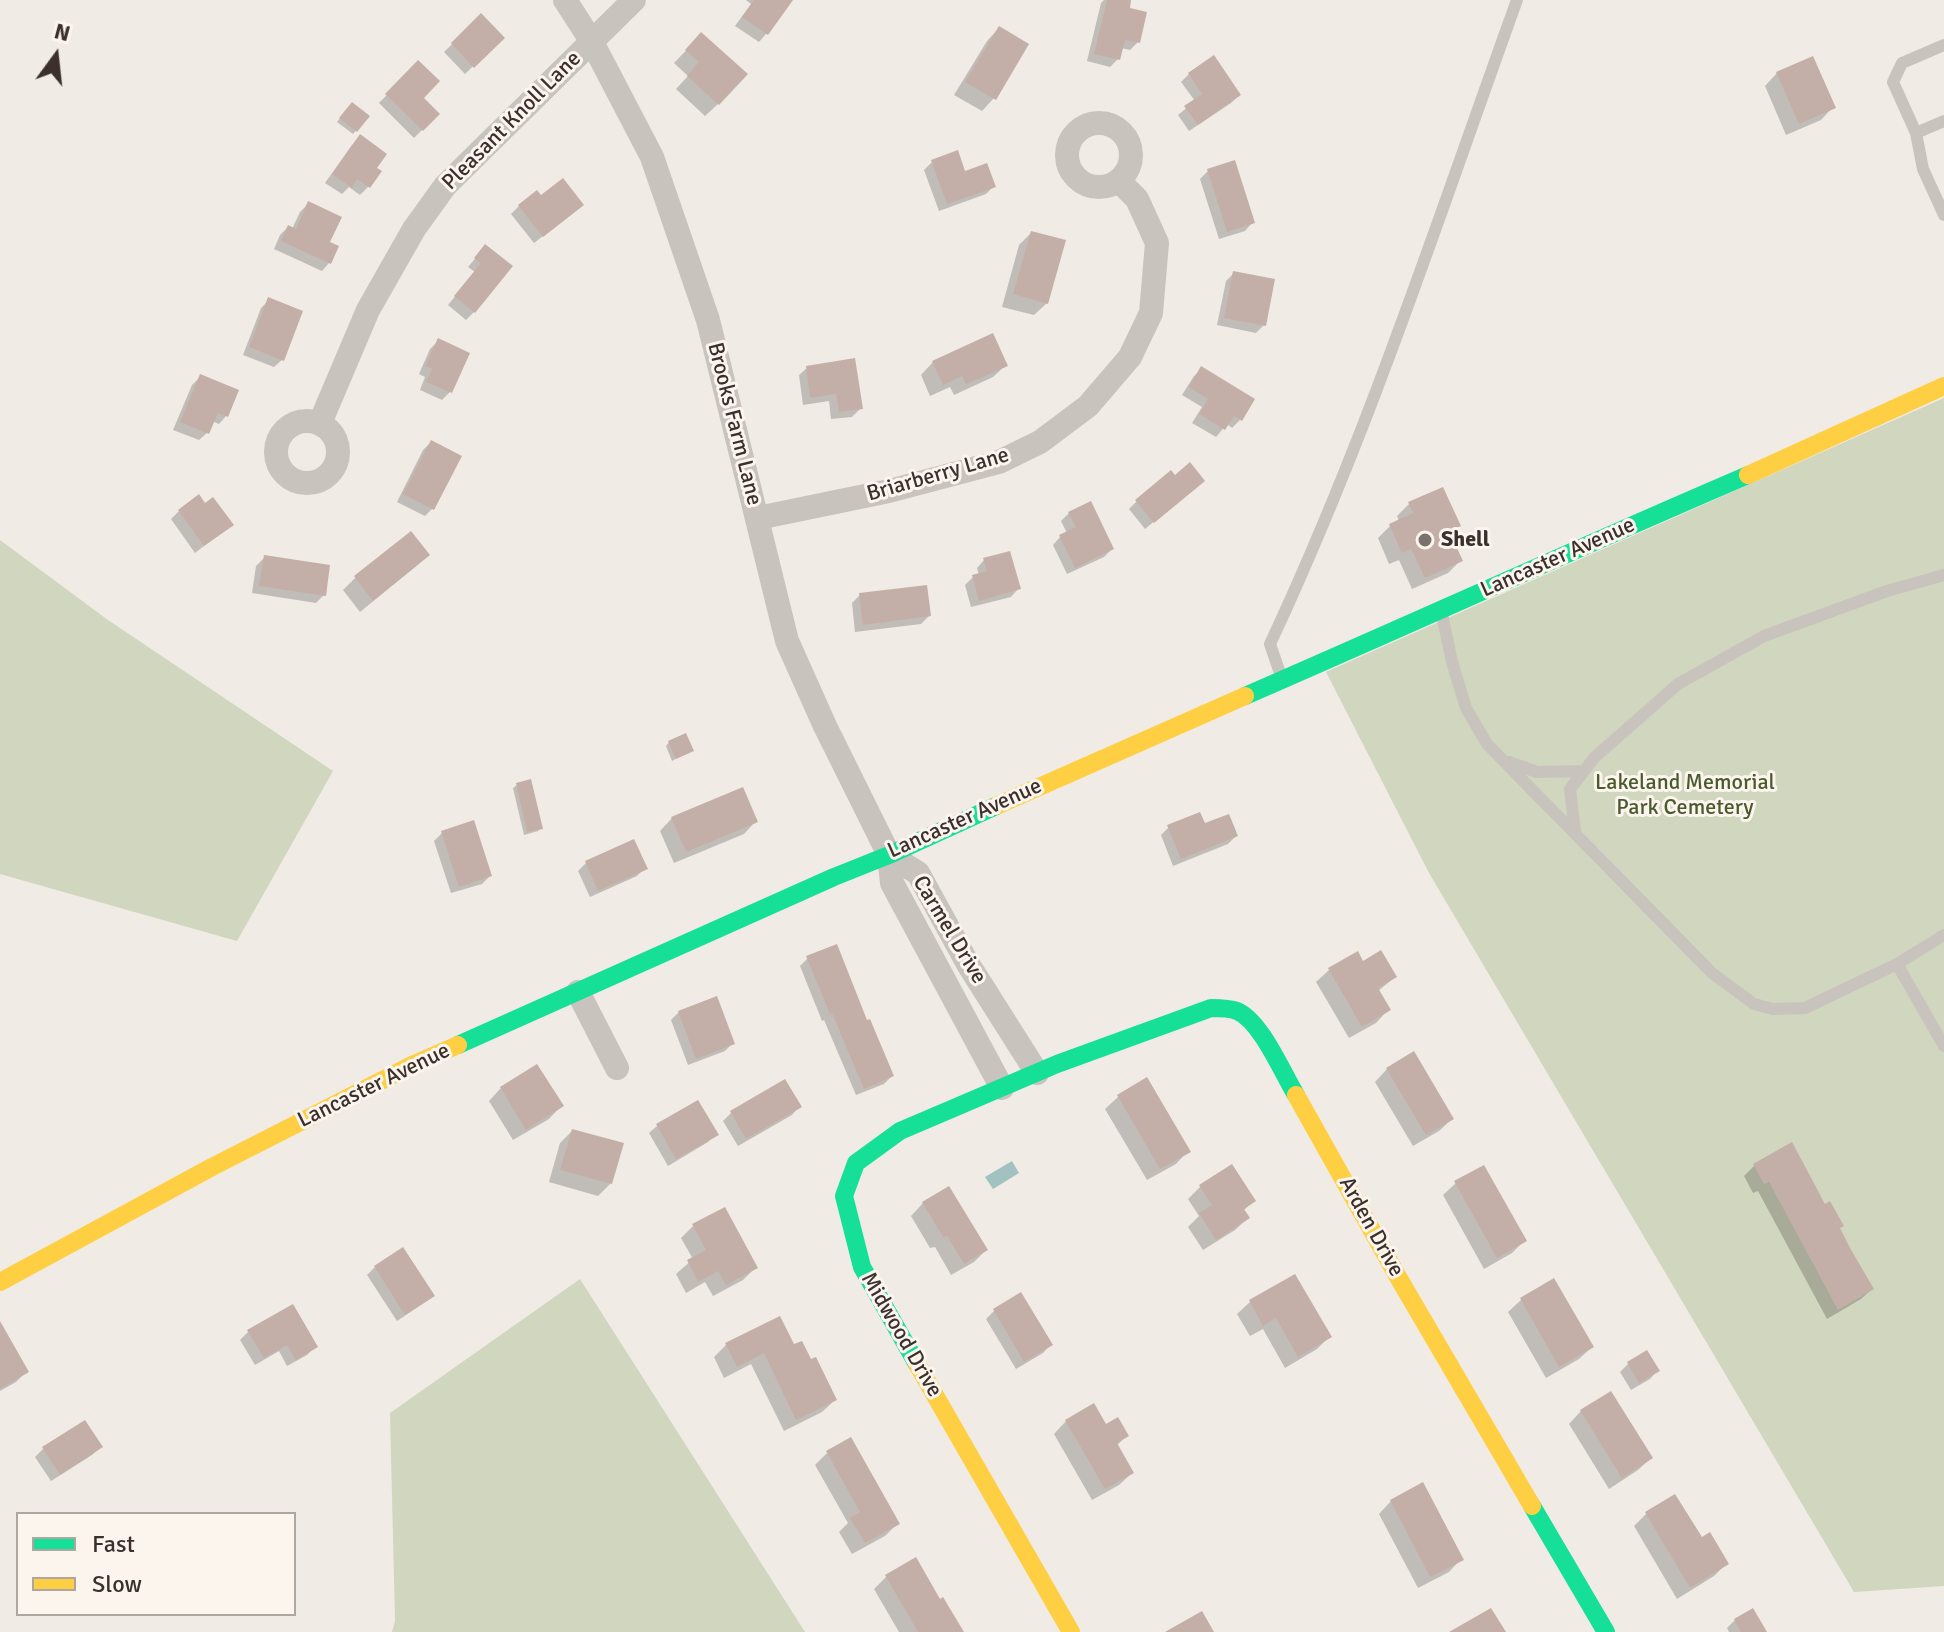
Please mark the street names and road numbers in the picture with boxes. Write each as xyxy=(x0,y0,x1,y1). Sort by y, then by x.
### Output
street label: Pleasant Knoll Lane xyxy=(437,46,587,196)
street label: Brooks Farm Lane xyxy=(701,340,767,508)
street label: Briarberry Lane xyxy=(864,442,1012,508)
street label: Lancaster Avenue xyxy=(1477,512,1639,604)
street label: Lancaster Avenue xyxy=(884,773,1046,865)
street label: Carmel Drive xyxy=(906,871,992,989)
street label: Lancaster Avenue xyxy=(294,1038,454,1134)
street label: Arden Drive xyxy=(1333,1172,1409,1282)
street label: Midwood Drive xyxy=(855,1268,947,1402)

